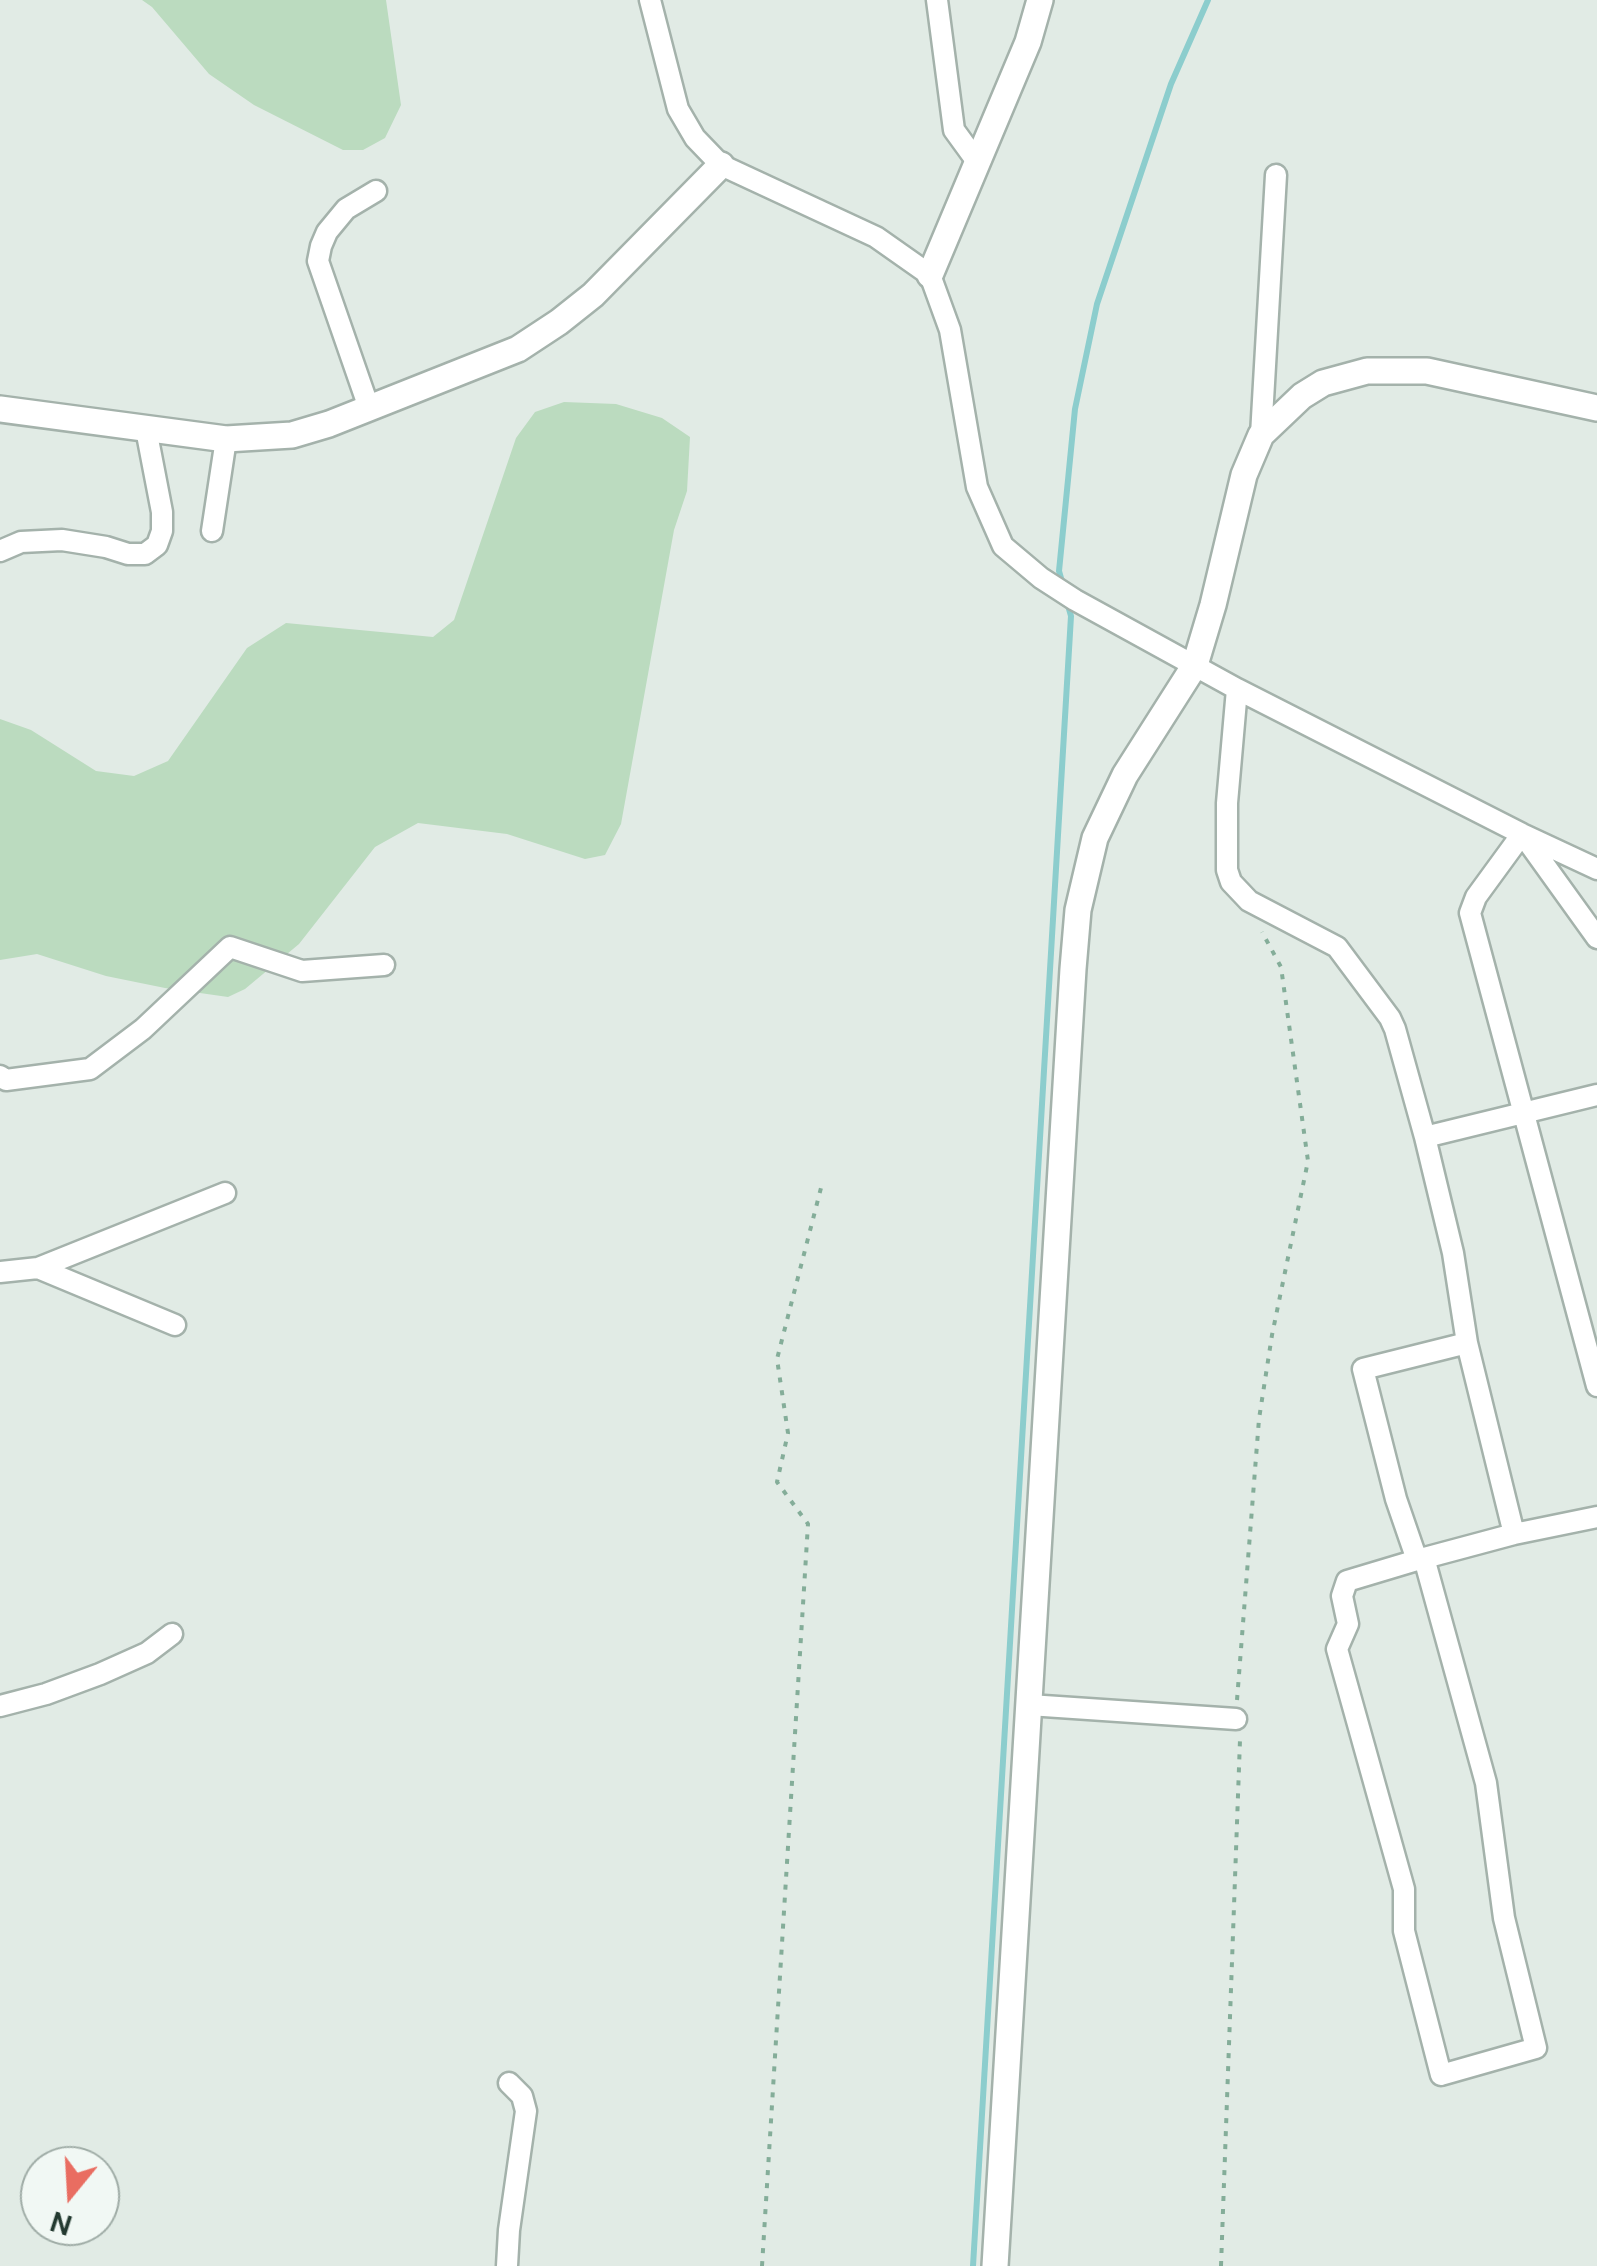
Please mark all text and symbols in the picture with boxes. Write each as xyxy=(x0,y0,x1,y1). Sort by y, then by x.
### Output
north arrow xyxy=(20,2146,120,2246)
text: N xyxy=(46,2202,77,2244)

